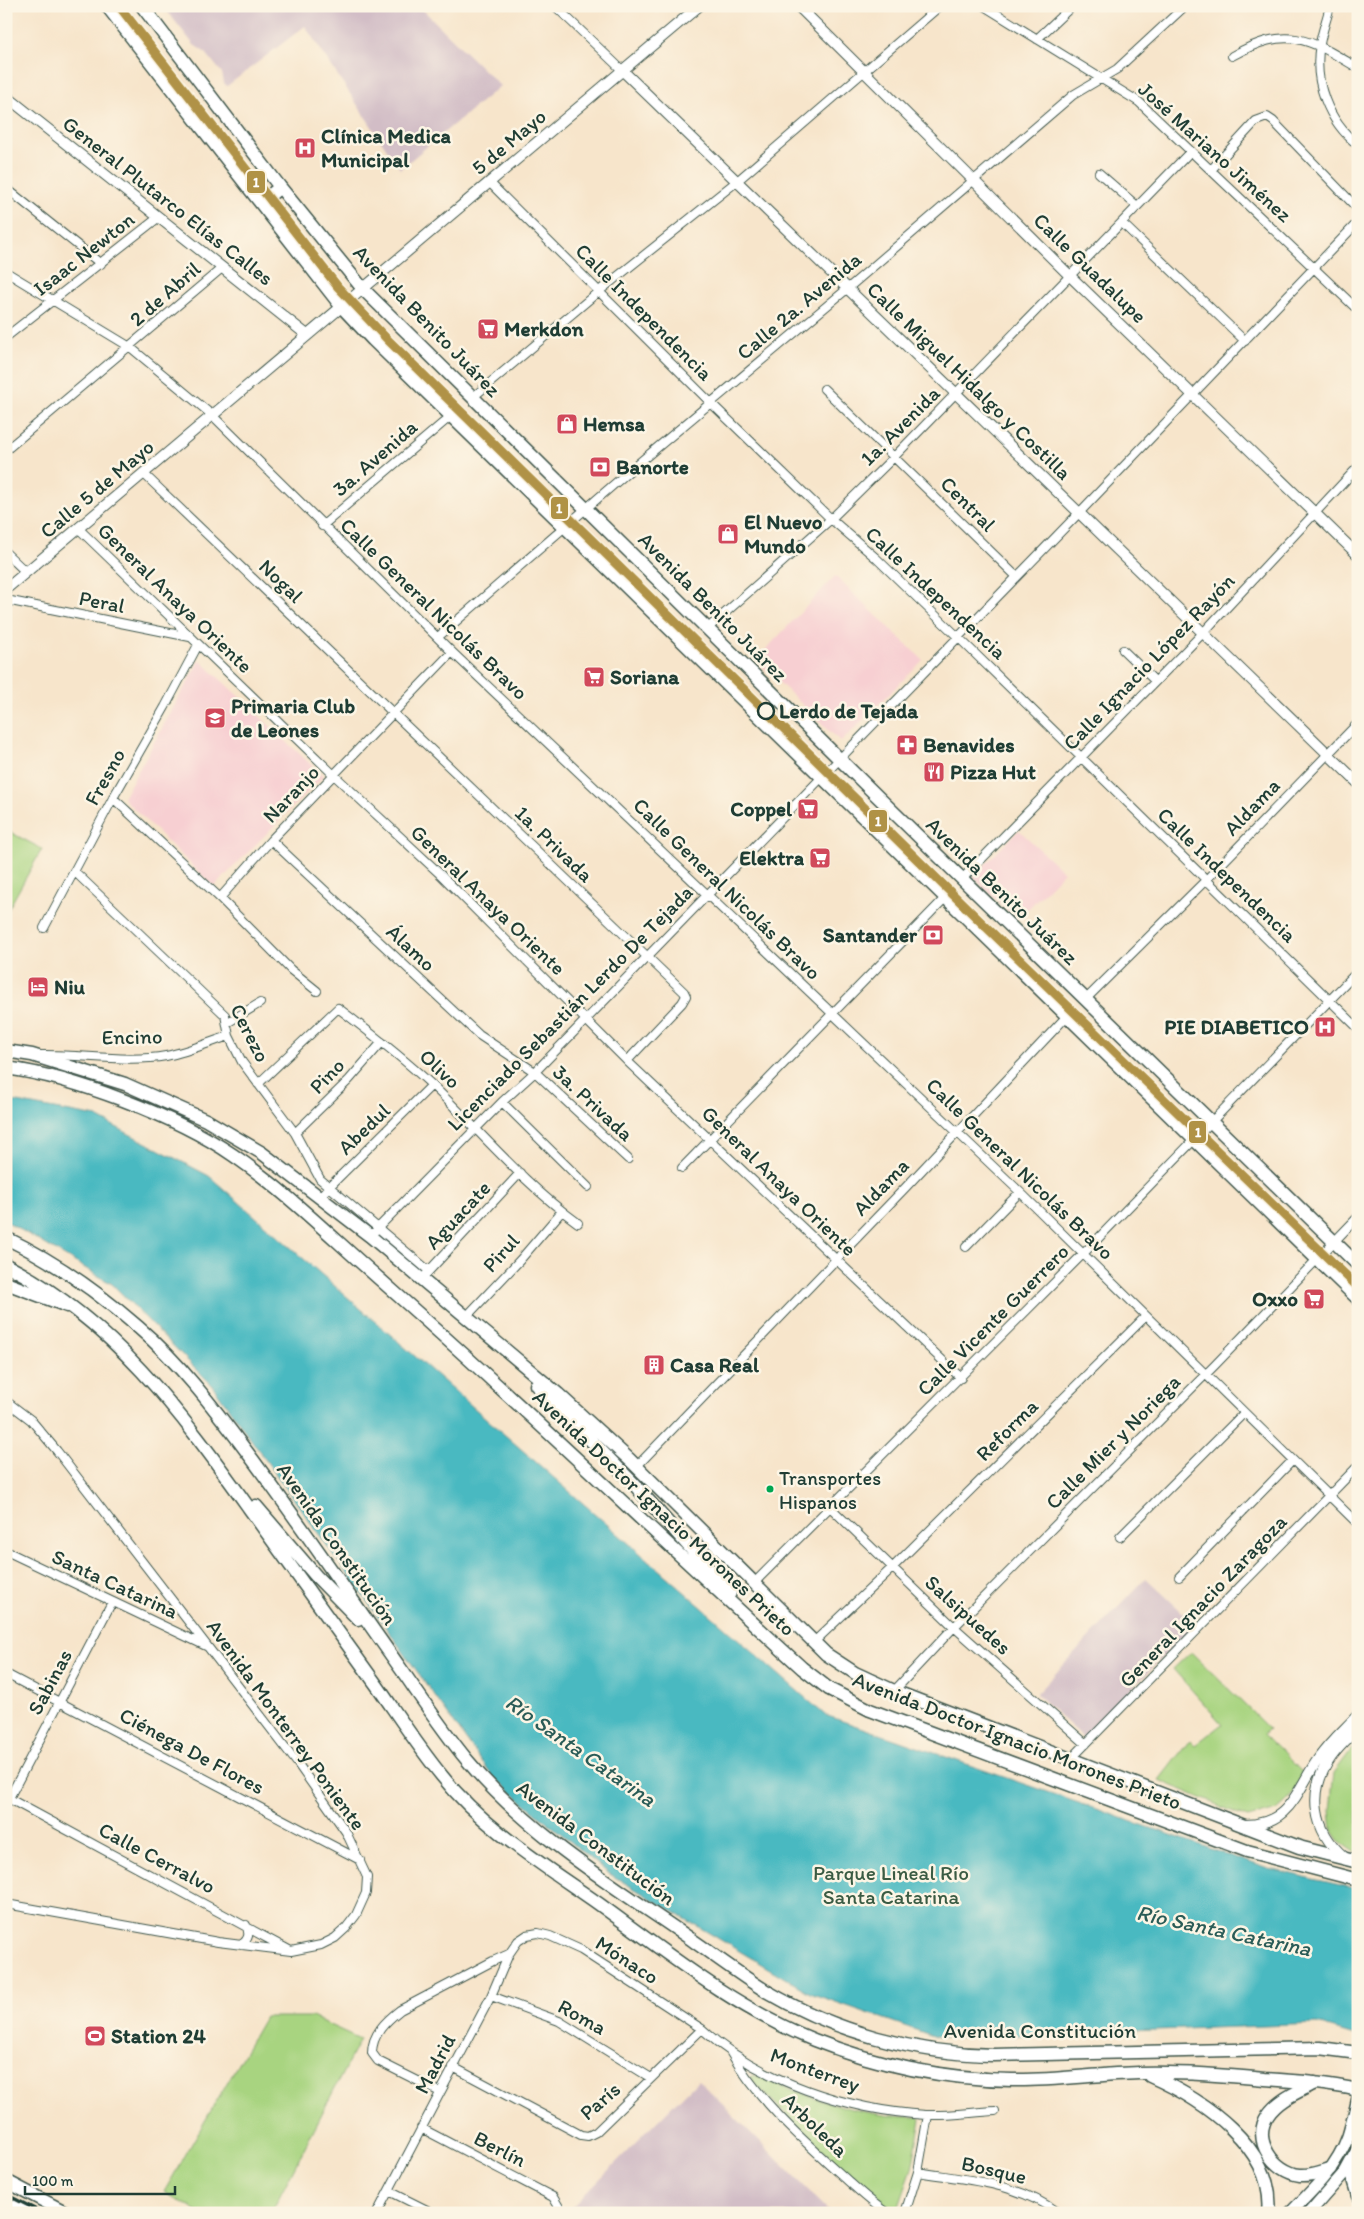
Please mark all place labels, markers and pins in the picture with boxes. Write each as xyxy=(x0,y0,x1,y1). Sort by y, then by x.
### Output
place label: Clínica Medica Municipal xyxy=(321,123,451,173)
hospital icon: Clínica Medica Municipal xyxy=(293,136,317,160)
place label: Merkdon xyxy=(504,316,584,341)
supermarket icon: Merkdon xyxy=(476,317,500,341)
place label: Hemsa xyxy=(583,411,646,436)
shop icon: Hemsa xyxy=(555,412,579,436)
place label: Banorte xyxy=(616,454,689,479)
bank icon: Banorte xyxy=(588,455,612,479)
place label: El Nuevo Mundo xyxy=(744,509,823,558)
shop icon: El Nuevo Mundo xyxy=(716,522,740,546)
place label: Soriana xyxy=(610,664,680,689)
supermarket icon: Soriana xyxy=(582,665,606,689)
place label: Primaria Club de Leones xyxy=(231,693,355,742)
place label: Lerdo de Tejada xyxy=(779,698,919,724)
marker: Lerdo de Tejada xyxy=(757,702,775,720)
school or university icon: Primaria Club de Leones xyxy=(203,706,227,730)
place label: Benavides xyxy=(923,732,1015,757)
pharmacy icon: Benavides xyxy=(895,733,919,757)
place label: Pizza Hut xyxy=(950,759,1036,784)
restaurant icon: Pizza Hut xyxy=(922,760,946,784)
place label: Coppel xyxy=(730,796,793,822)
supermarket icon: Coppel xyxy=(796,797,820,821)
place label: Elektra xyxy=(739,845,805,870)
supermarket icon: Elektra xyxy=(808,846,832,870)
place label: Santander xyxy=(823,922,918,947)
bank icon: Santander xyxy=(921,923,945,947)
place label: Niu xyxy=(54,974,86,999)
hotel icon: Niu xyxy=(26,975,50,999)
place label: PIE DIABETICO xyxy=(1164,1014,1309,1039)
hospital icon: PIE DIABETICO xyxy=(1313,1015,1337,1039)
place label: Oxxo xyxy=(1252,1286,1298,1311)
supermarket icon: Oxxo xyxy=(1302,1287,1326,1311)
place label: Casa Real xyxy=(670,1352,760,1377)
building icon: Casa Real xyxy=(642,1353,666,1377)
place label: Transportes Hispanos xyxy=(779,1466,881,1514)
marker: Transportes Hispanos xyxy=(765,1484,775,1494)
place label: Station 24 xyxy=(111,2023,206,2048)
sports icon: Station 24 xyxy=(83,2024,107,2048)

